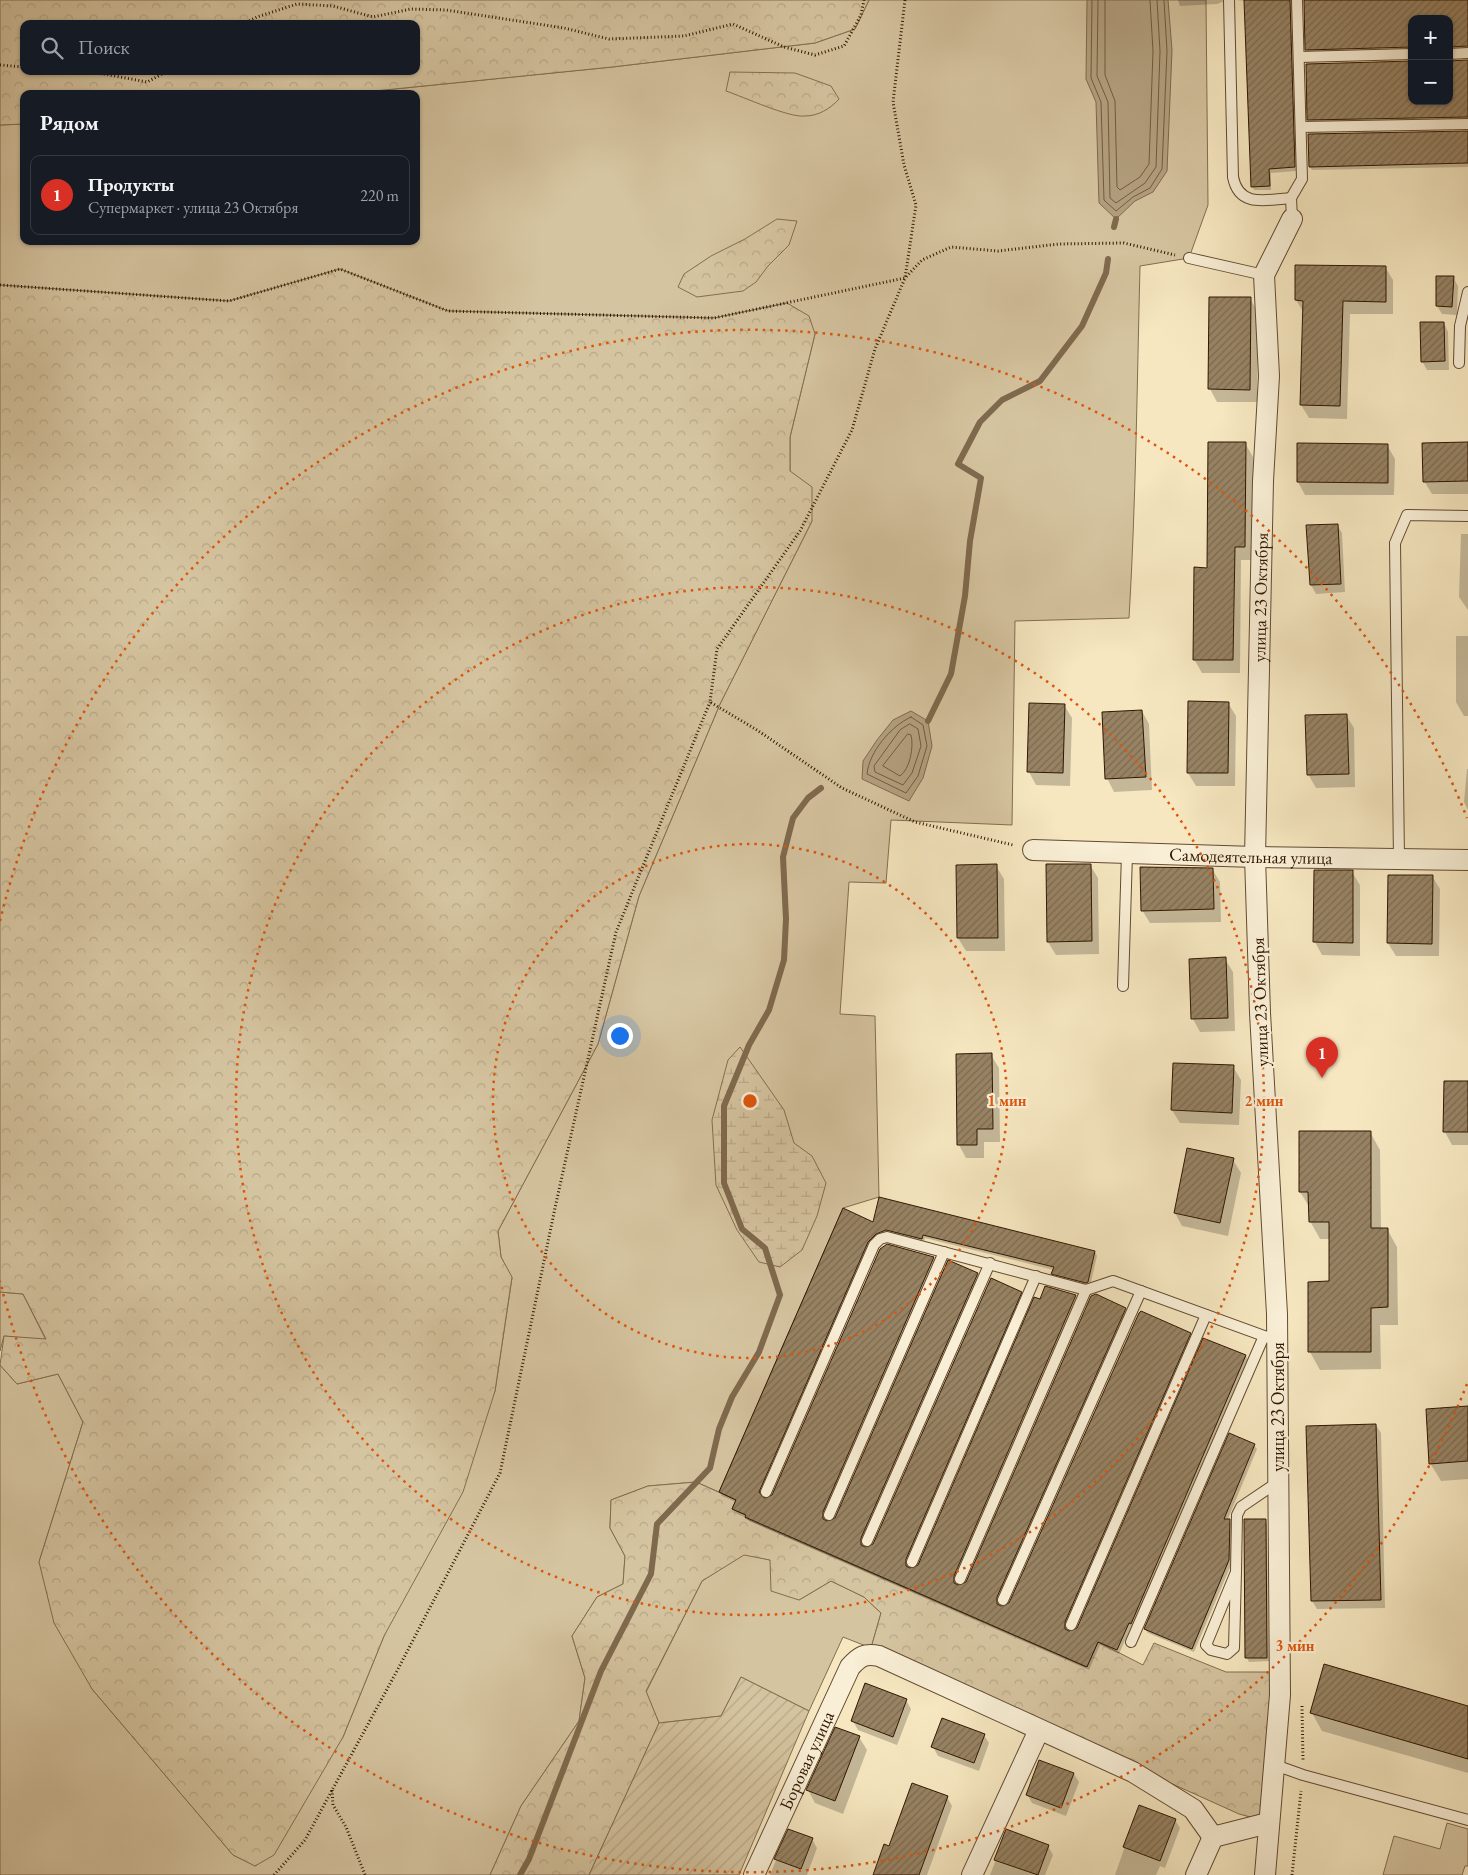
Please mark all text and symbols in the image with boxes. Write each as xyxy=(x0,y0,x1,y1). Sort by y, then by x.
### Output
map controls xyxy=(1408,15,1453,105)
button: + xyxy=(1408,15,1453,60)
search box xyxy=(20,20,420,75)
icon: search xyxy=(38,34,66,62)
text: Поиск xyxy=(78,35,130,60)
button: − xyxy=(1408,60,1453,105)
text: Рядом xyxy=(40,109,99,136)
text: Продукты xyxy=(88,172,174,197)
text: 1 xyxy=(53,185,61,206)
text: 220 m xyxy=(360,185,399,206)
text: Супермаркет · улица 23 Октября xyxy=(88,197,298,218)
street label: улица 23 Октября xyxy=(1247,532,1273,662)
street label: Самодеятельная улица xyxy=(1169,842,1334,869)
street label: улица 23 Октября xyxy=(1246,937,1273,1067)
your location xyxy=(607,1023,633,1049)
pin: 1 xyxy=(1306,1037,1338,1078)
text: 1 мин xyxy=(987,1091,1027,1110)
text: 2 мин xyxy=(1244,1091,1284,1110)
centre of rings xyxy=(741,1092,759,1110)
street label: улица 23 Октября xyxy=(1266,1342,1289,1472)
text: 3 мин xyxy=(1275,1636,1315,1655)
street label: Боровая улица xyxy=(774,1707,839,1813)

